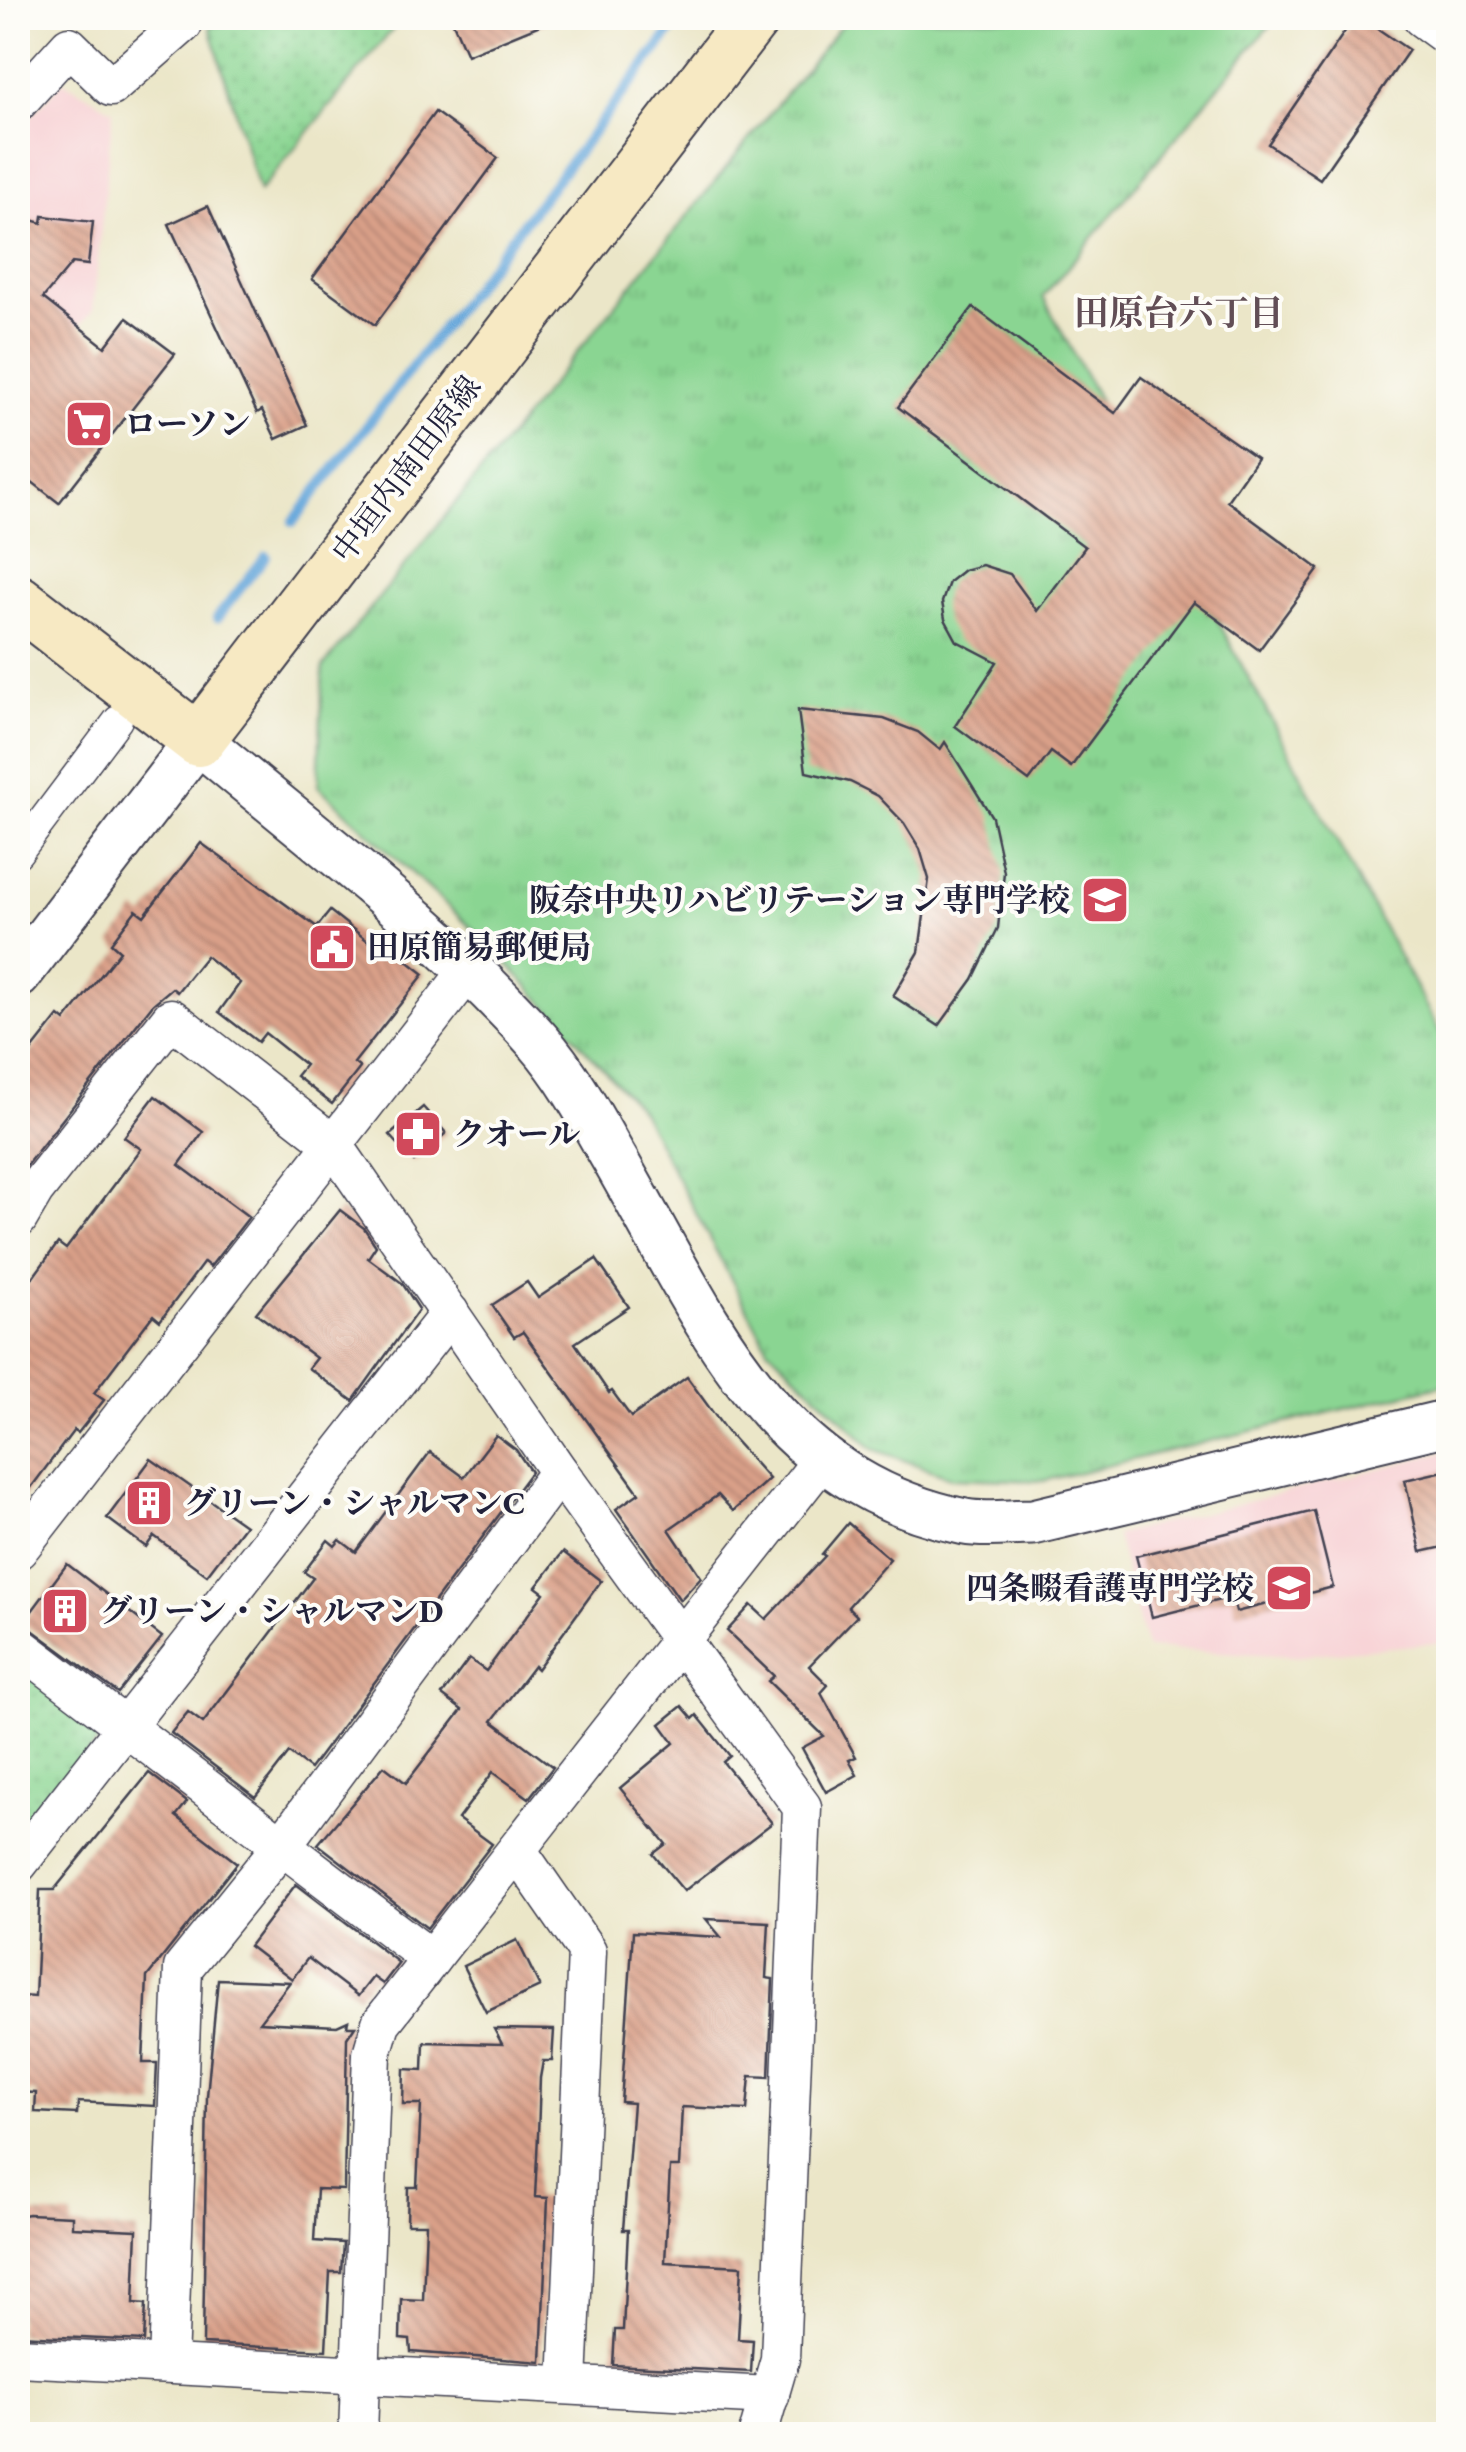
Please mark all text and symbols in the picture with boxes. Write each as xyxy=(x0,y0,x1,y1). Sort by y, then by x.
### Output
district label: 田原台六丁目 xyxy=(1074,290,1284,335)
street label: 中垣内南田原線 xyxy=(322,367,490,571)
supermarket icon: ローソン xyxy=(63,398,115,450)
place label: ローソン xyxy=(124,403,251,445)
school or university icon: 阪奈中央リハビリテーション専門学校 xyxy=(1079,874,1131,926)
place label: 阪奈中央リハビリテーション専門学校 xyxy=(529,879,1070,921)
public building icon: 田原簡易郵便局 xyxy=(306,921,358,973)
place label: 田原簡易郵便局 xyxy=(367,926,591,968)
pharmacy icon: クオール xyxy=(392,1108,444,1160)
place label: クオール xyxy=(453,1113,580,1155)
building icon: グリーン・シャルマンC xyxy=(123,1477,175,1529)
place label: グリーン・シャルマンC xyxy=(184,1482,525,1524)
school or university icon: 四条畷看護専門学校 xyxy=(1263,1562,1315,1614)
place label: 四条畷看護専門学校 xyxy=(966,1567,1254,1609)
building icon: グリーン・シャルマンD xyxy=(39,1585,91,1637)
place label: グリーン・シャルマンD xyxy=(100,1590,443,1632)

